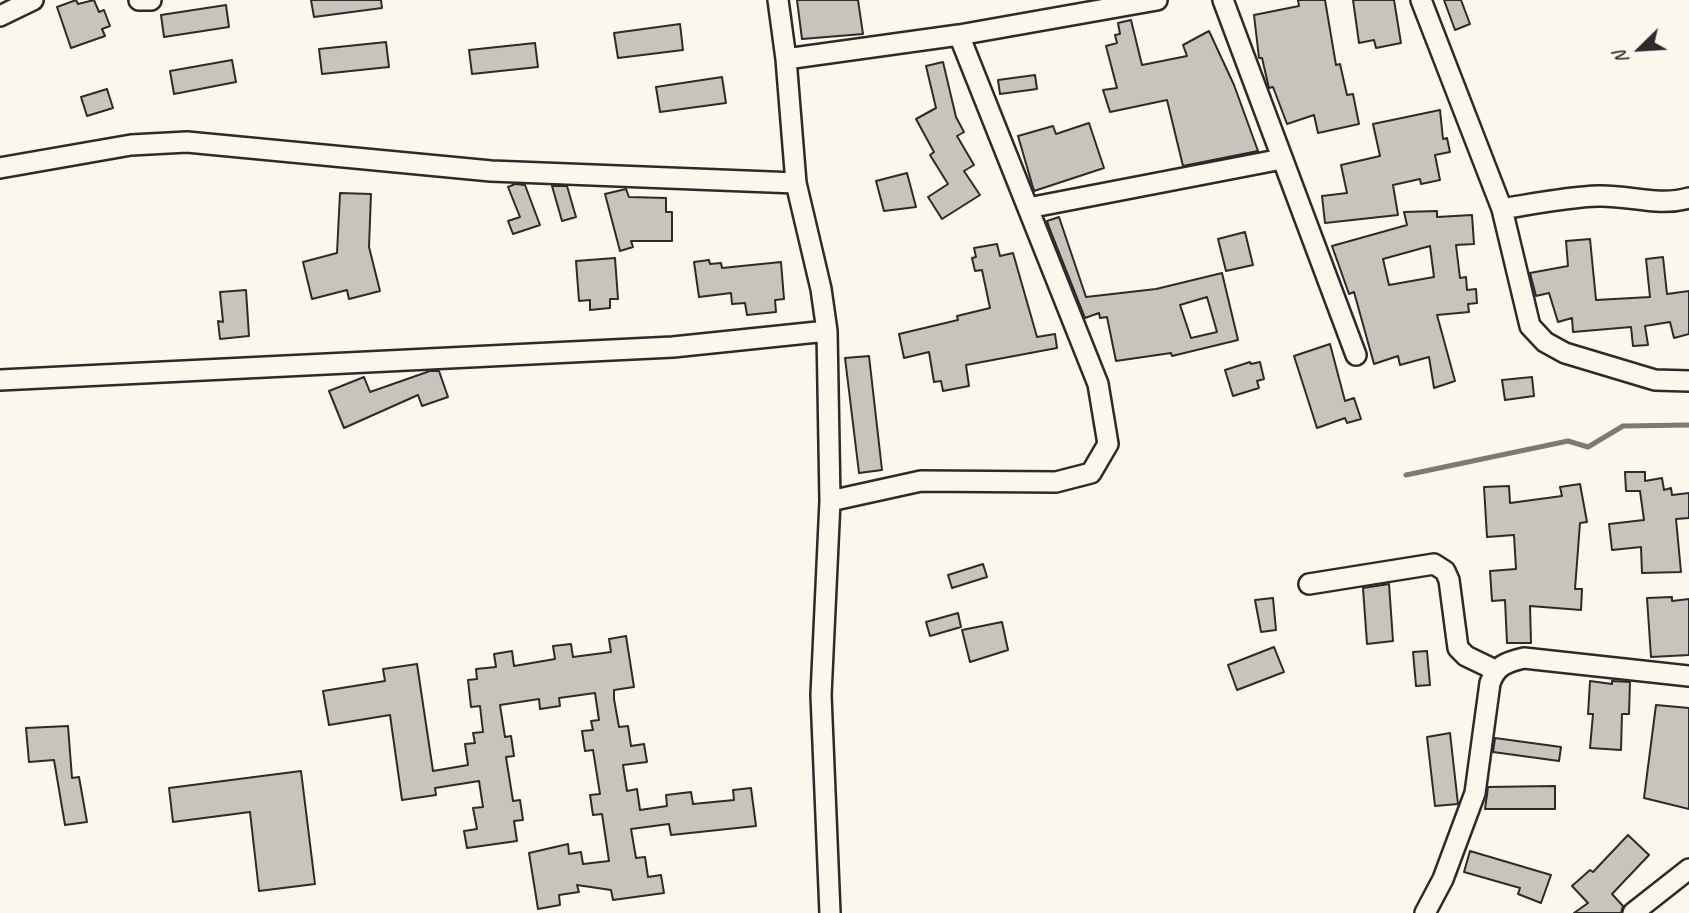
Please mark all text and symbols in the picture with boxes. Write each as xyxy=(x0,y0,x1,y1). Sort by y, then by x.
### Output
north arrow xyxy=(1605,14,1675,84)
text: N xyxy=(1607,47,1634,68)

